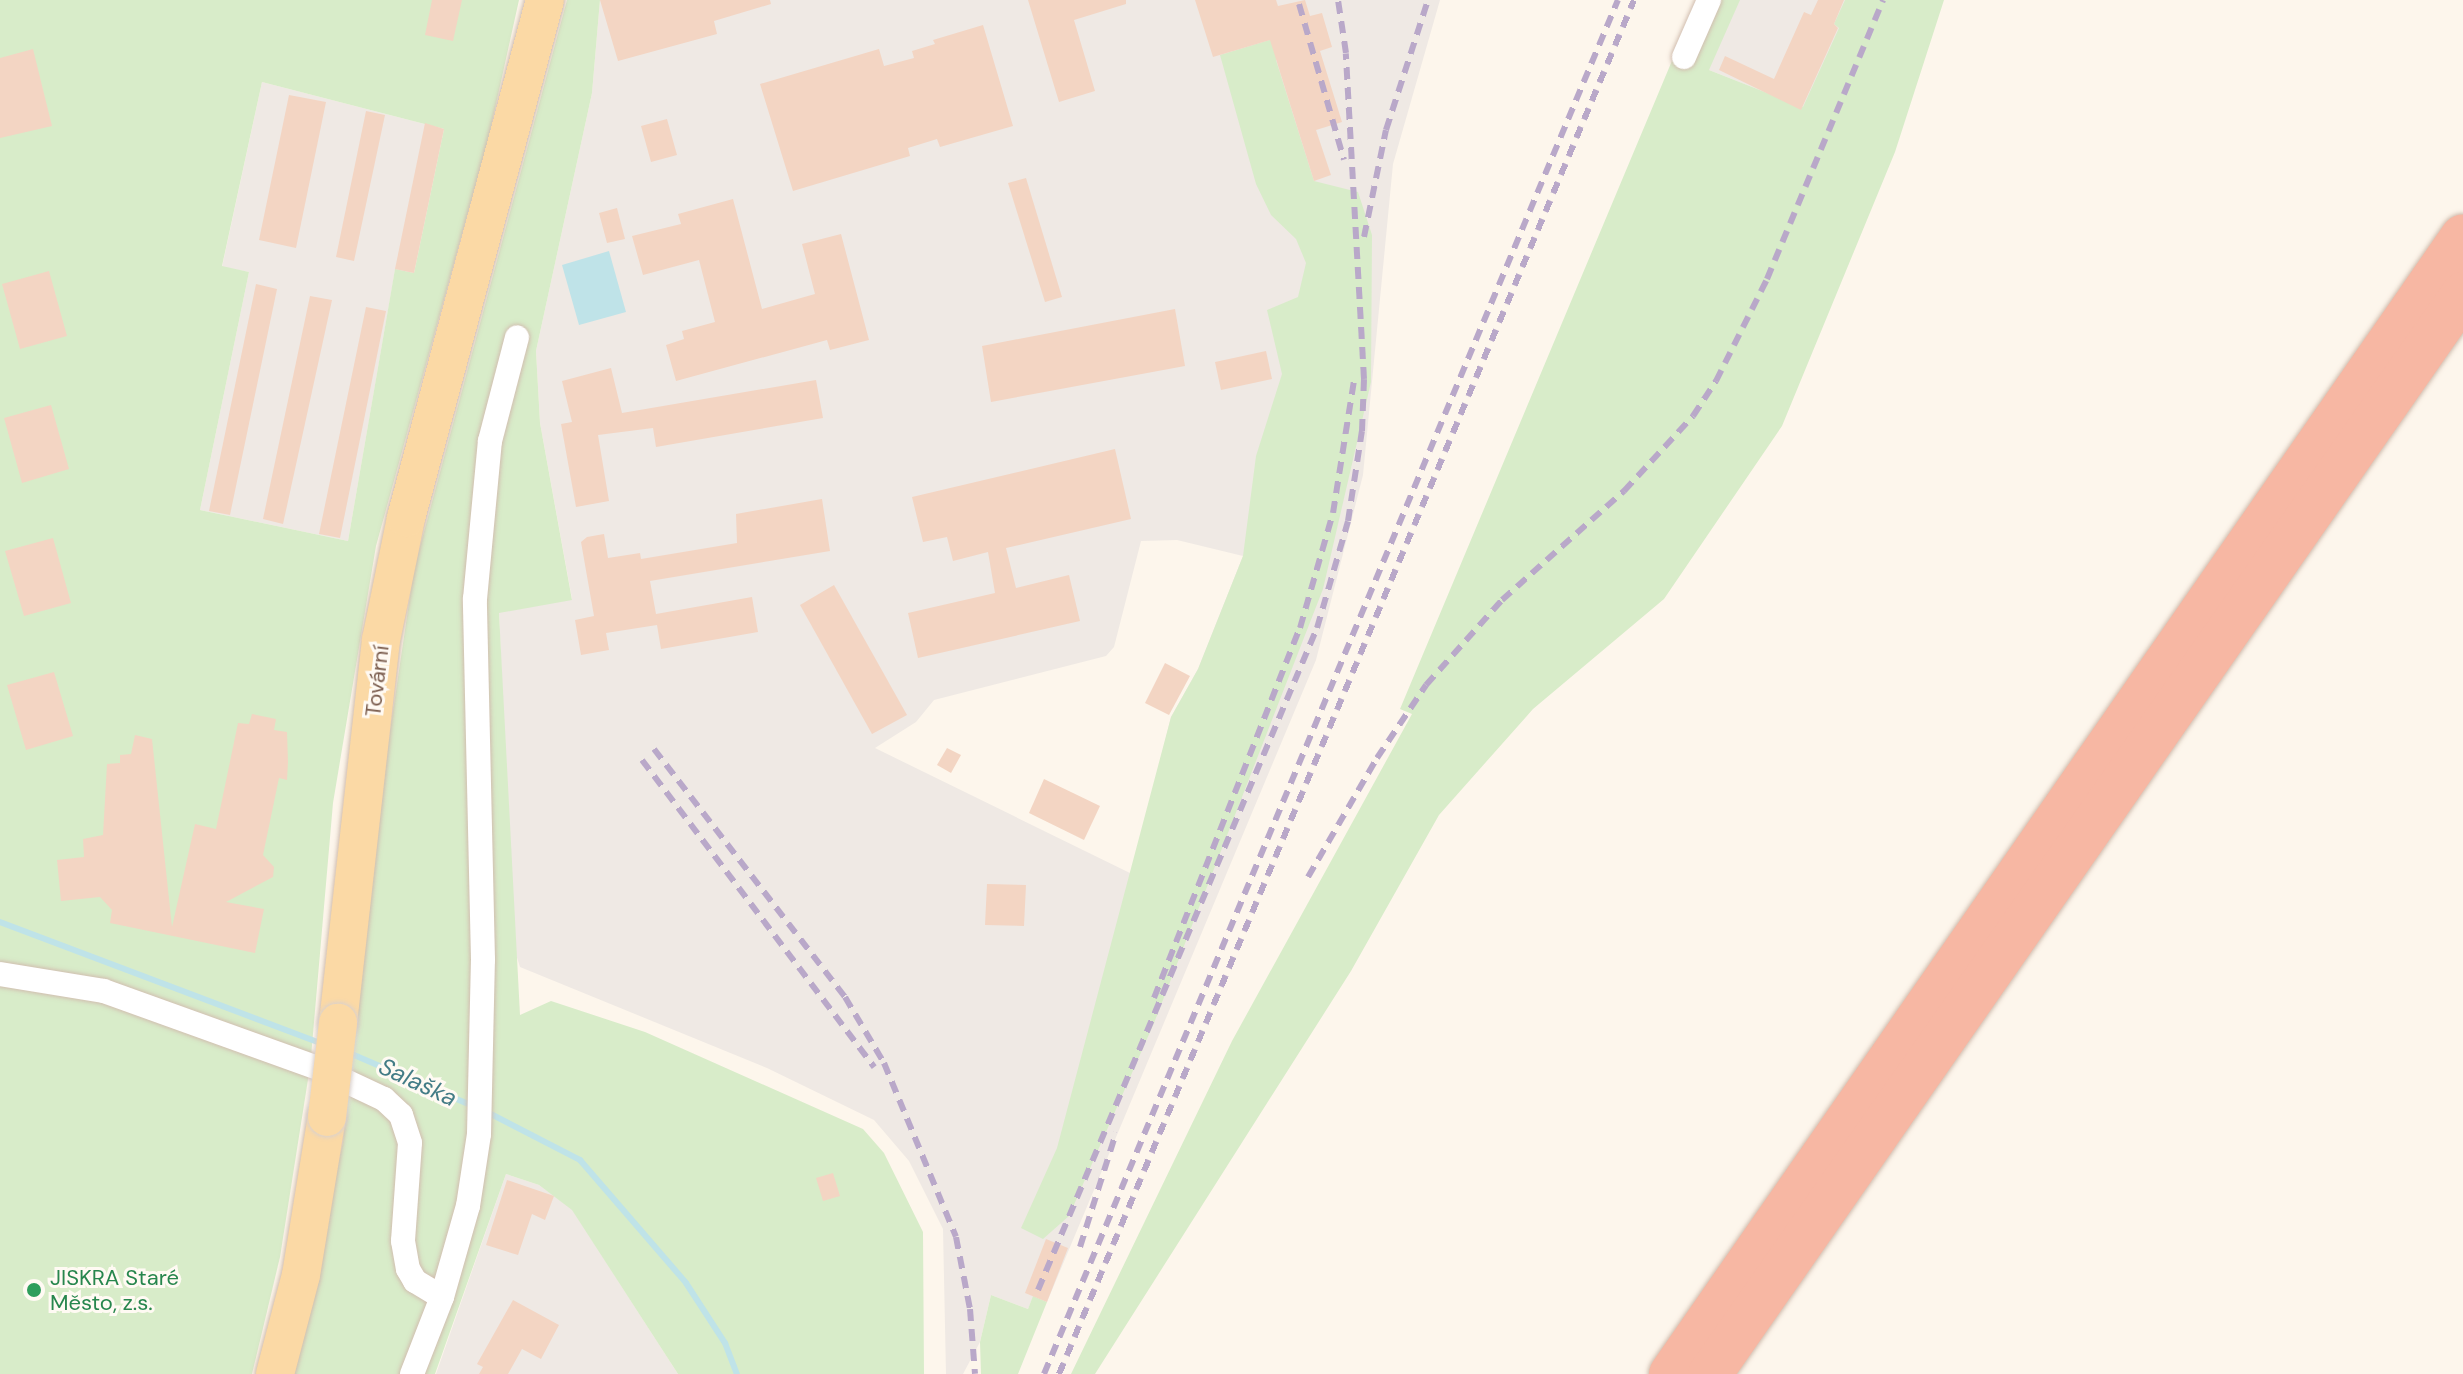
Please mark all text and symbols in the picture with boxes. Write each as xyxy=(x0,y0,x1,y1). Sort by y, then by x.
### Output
street label: Tovární xyxy=(360,644,394,718)
water label: Salaška xyxy=(374,1051,462,1113)
place label: JISKRA Staré Město, z.s. xyxy=(50,1264,179,1316)
marker: JISKRA Staré Město, z.s. xyxy=(25,1281,43,1299)

